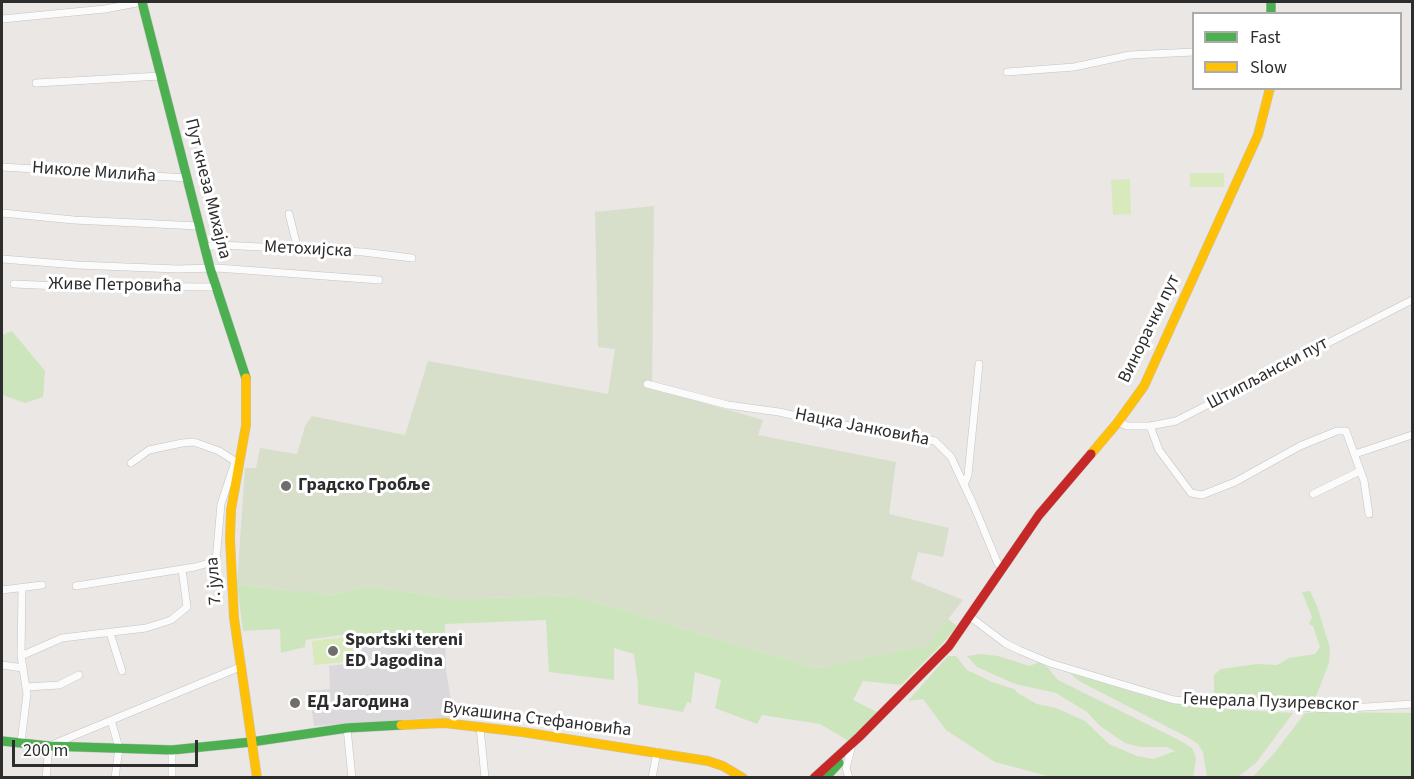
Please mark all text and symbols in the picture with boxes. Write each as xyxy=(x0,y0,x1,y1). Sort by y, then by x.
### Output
legend xyxy=(1192,12,1402,90)
text: Fast xyxy=(1250,25,1281,50)
text: Slow xyxy=(1250,55,1287,80)
street label: Пут кнеза Михајла xyxy=(179,117,235,261)
street label: Николе Милића xyxy=(31,158,157,188)
street label: Метохијска xyxy=(264,237,352,263)
street label: Винорачки пут xyxy=(1114,271,1186,387)
street label: Живе Петровића xyxy=(48,274,182,298)
street label: Штипљански пут xyxy=(1204,333,1332,415)
street label: Нацка Јанковића xyxy=(793,404,931,452)
place label: Градско Гробље xyxy=(298,475,430,497)
marker: Градско Гробље xyxy=(279,479,293,493)
street label: 7. јула xyxy=(203,556,227,606)
place label: Sportski tereni ED Jagodina xyxy=(345,630,463,672)
marker: Sportski tereni ED Jagodina xyxy=(326,644,340,658)
street label: Генерала Пузиревског xyxy=(1183,689,1359,717)
place label: ЕД Јагодина xyxy=(307,692,409,714)
marker: ЕД Јагодина xyxy=(288,696,302,710)
street label: Вукашина Стефановића xyxy=(442,698,632,742)
scale bar xyxy=(15,728,201,766)
text: 200 m xyxy=(23,738,68,763)

